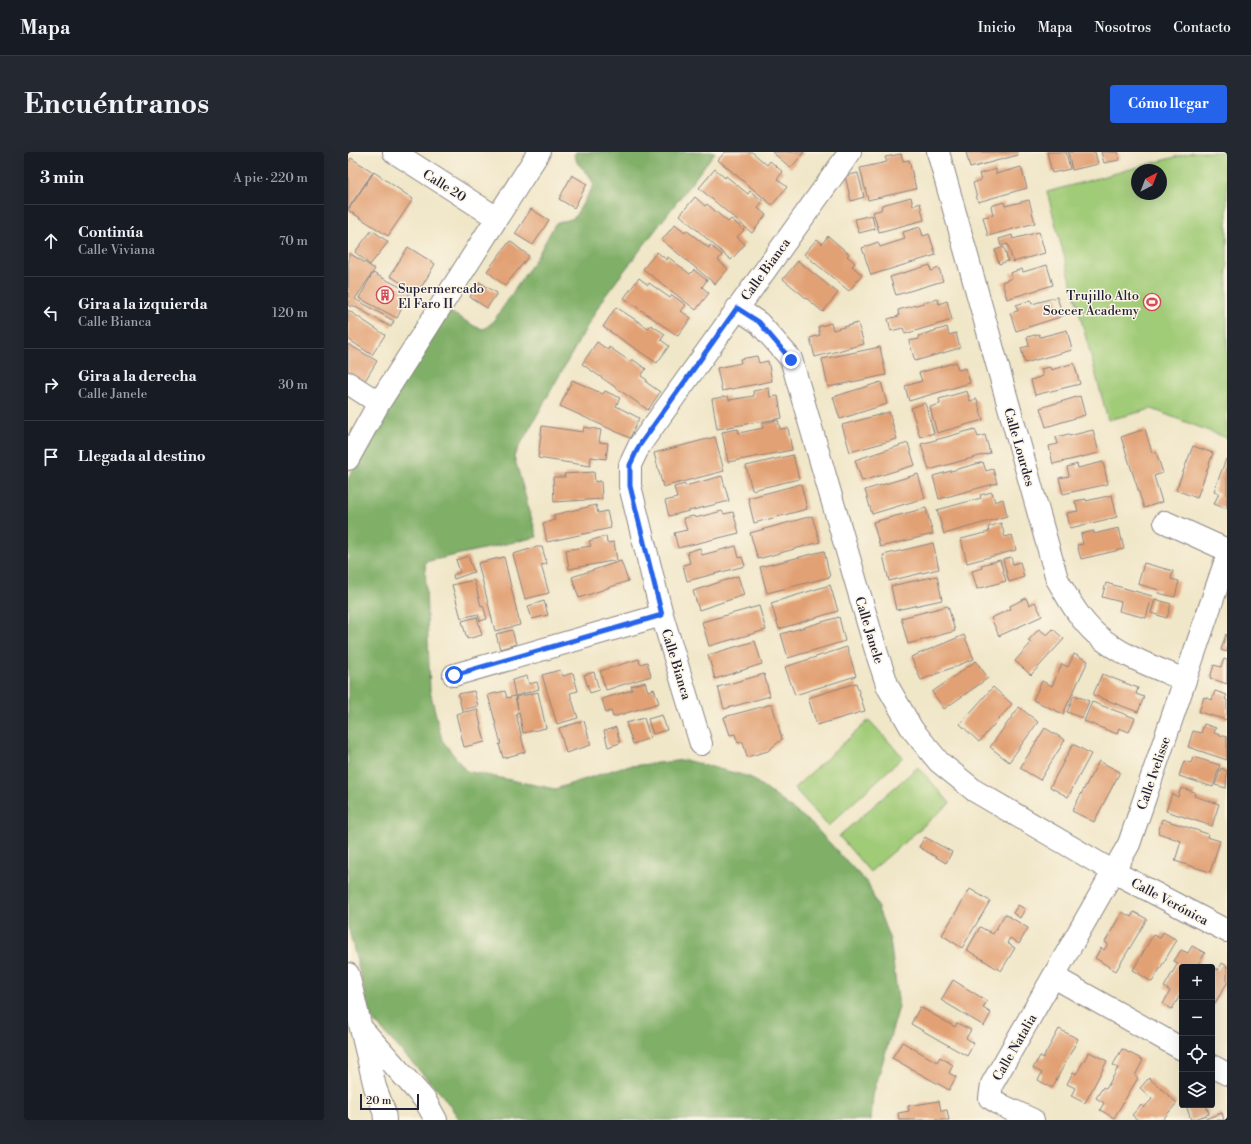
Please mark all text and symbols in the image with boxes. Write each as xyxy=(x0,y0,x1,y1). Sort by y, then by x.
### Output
text: Mapa xyxy=(20,16,70,40)
text: Inicio xyxy=(978,19,1016,37)
text: Mapa xyxy=(1038,19,1072,37)
text: Nosotros xyxy=(1094,19,1151,37)
text: Contacto xyxy=(1173,19,1231,37)
button: Cómo llegar xyxy=(1110,85,1227,123)
text: Encuéntranos xyxy=(24,87,209,122)
north arrow xyxy=(1131,164,1167,200)
street label: Calle 20 xyxy=(420,166,470,206)
text: 3 min xyxy=(40,167,84,189)
text: A pie · 220 m xyxy=(233,170,308,186)
text: Continúa xyxy=(78,223,143,242)
icon: ahead xyxy=(40,230,62,252)
text: 70 m xyxy=(279,233,308,249)
street label: Calle Bianca xyxy=(738,235,794,304)
text: Calle Viviana xyxy=(78,242,155,258)
place label: Supermercado El Faro II xyxy=(398,281,484,312)
building icon: Supermercado El Faro II xyxy=(375,285,395,305)
place label: Trujillo Alto Soccer Academy xyxy=(1043,288,1140,319)
sports icon: Trujillo Alto Soccer Academy xyxy=(1142,292,1162,312)
text: Gira a la izquierda xyxy=(78,295,208,314)
icon: left xyxy=(40,302,62,324)
text: 120 m xyxy=(272,305,308,321)
text: Calle Bianca xyxy=(78,314,151,330)
route end xyxy=(782,351,800,369)
text: Gira a la derecha xyxy=(78,367,197,386)
icon: right xyxy=(40,374,62,396)
text: 30 m xyxy=(278,377,308,393)
text: Calle Janele xyxy=(78,386,147,402)
street label: Calle Lourdes xyxy=(1000,406,1038,489)
icon: arrive xyxy=(40,446,62,468)
text: Llegada al destino xyxy=(78,447,206,466)
street label: Calle Janele xyxy=(851,595,887,666)
street label: Calle Bianca xyxy=(658,627,695,702)
route start xyxy=(445,666,463,684)
street label: Calle Ivelisse xyxy=(1134,734,1174,812)
street label: Calle Verónica xyxy=(1128,875,1211,929)
map controls xyxy=(1179,964,1215,1108)
button: + xyxy=(1179,964,1215,1000)
button: − xyxy=(1179,1000,1215,1036)
street label: Calle Natalia xyxy=(989,1011,1041,1084)
button: locate xyxy=(1179,1036,1215,1072)
button: layers xyxy=(1179,1072,1215,1108)
scale bar xyxy=(360,1092,419,1111)
text: 20 m xyxy=(366,1094,391,1108)

